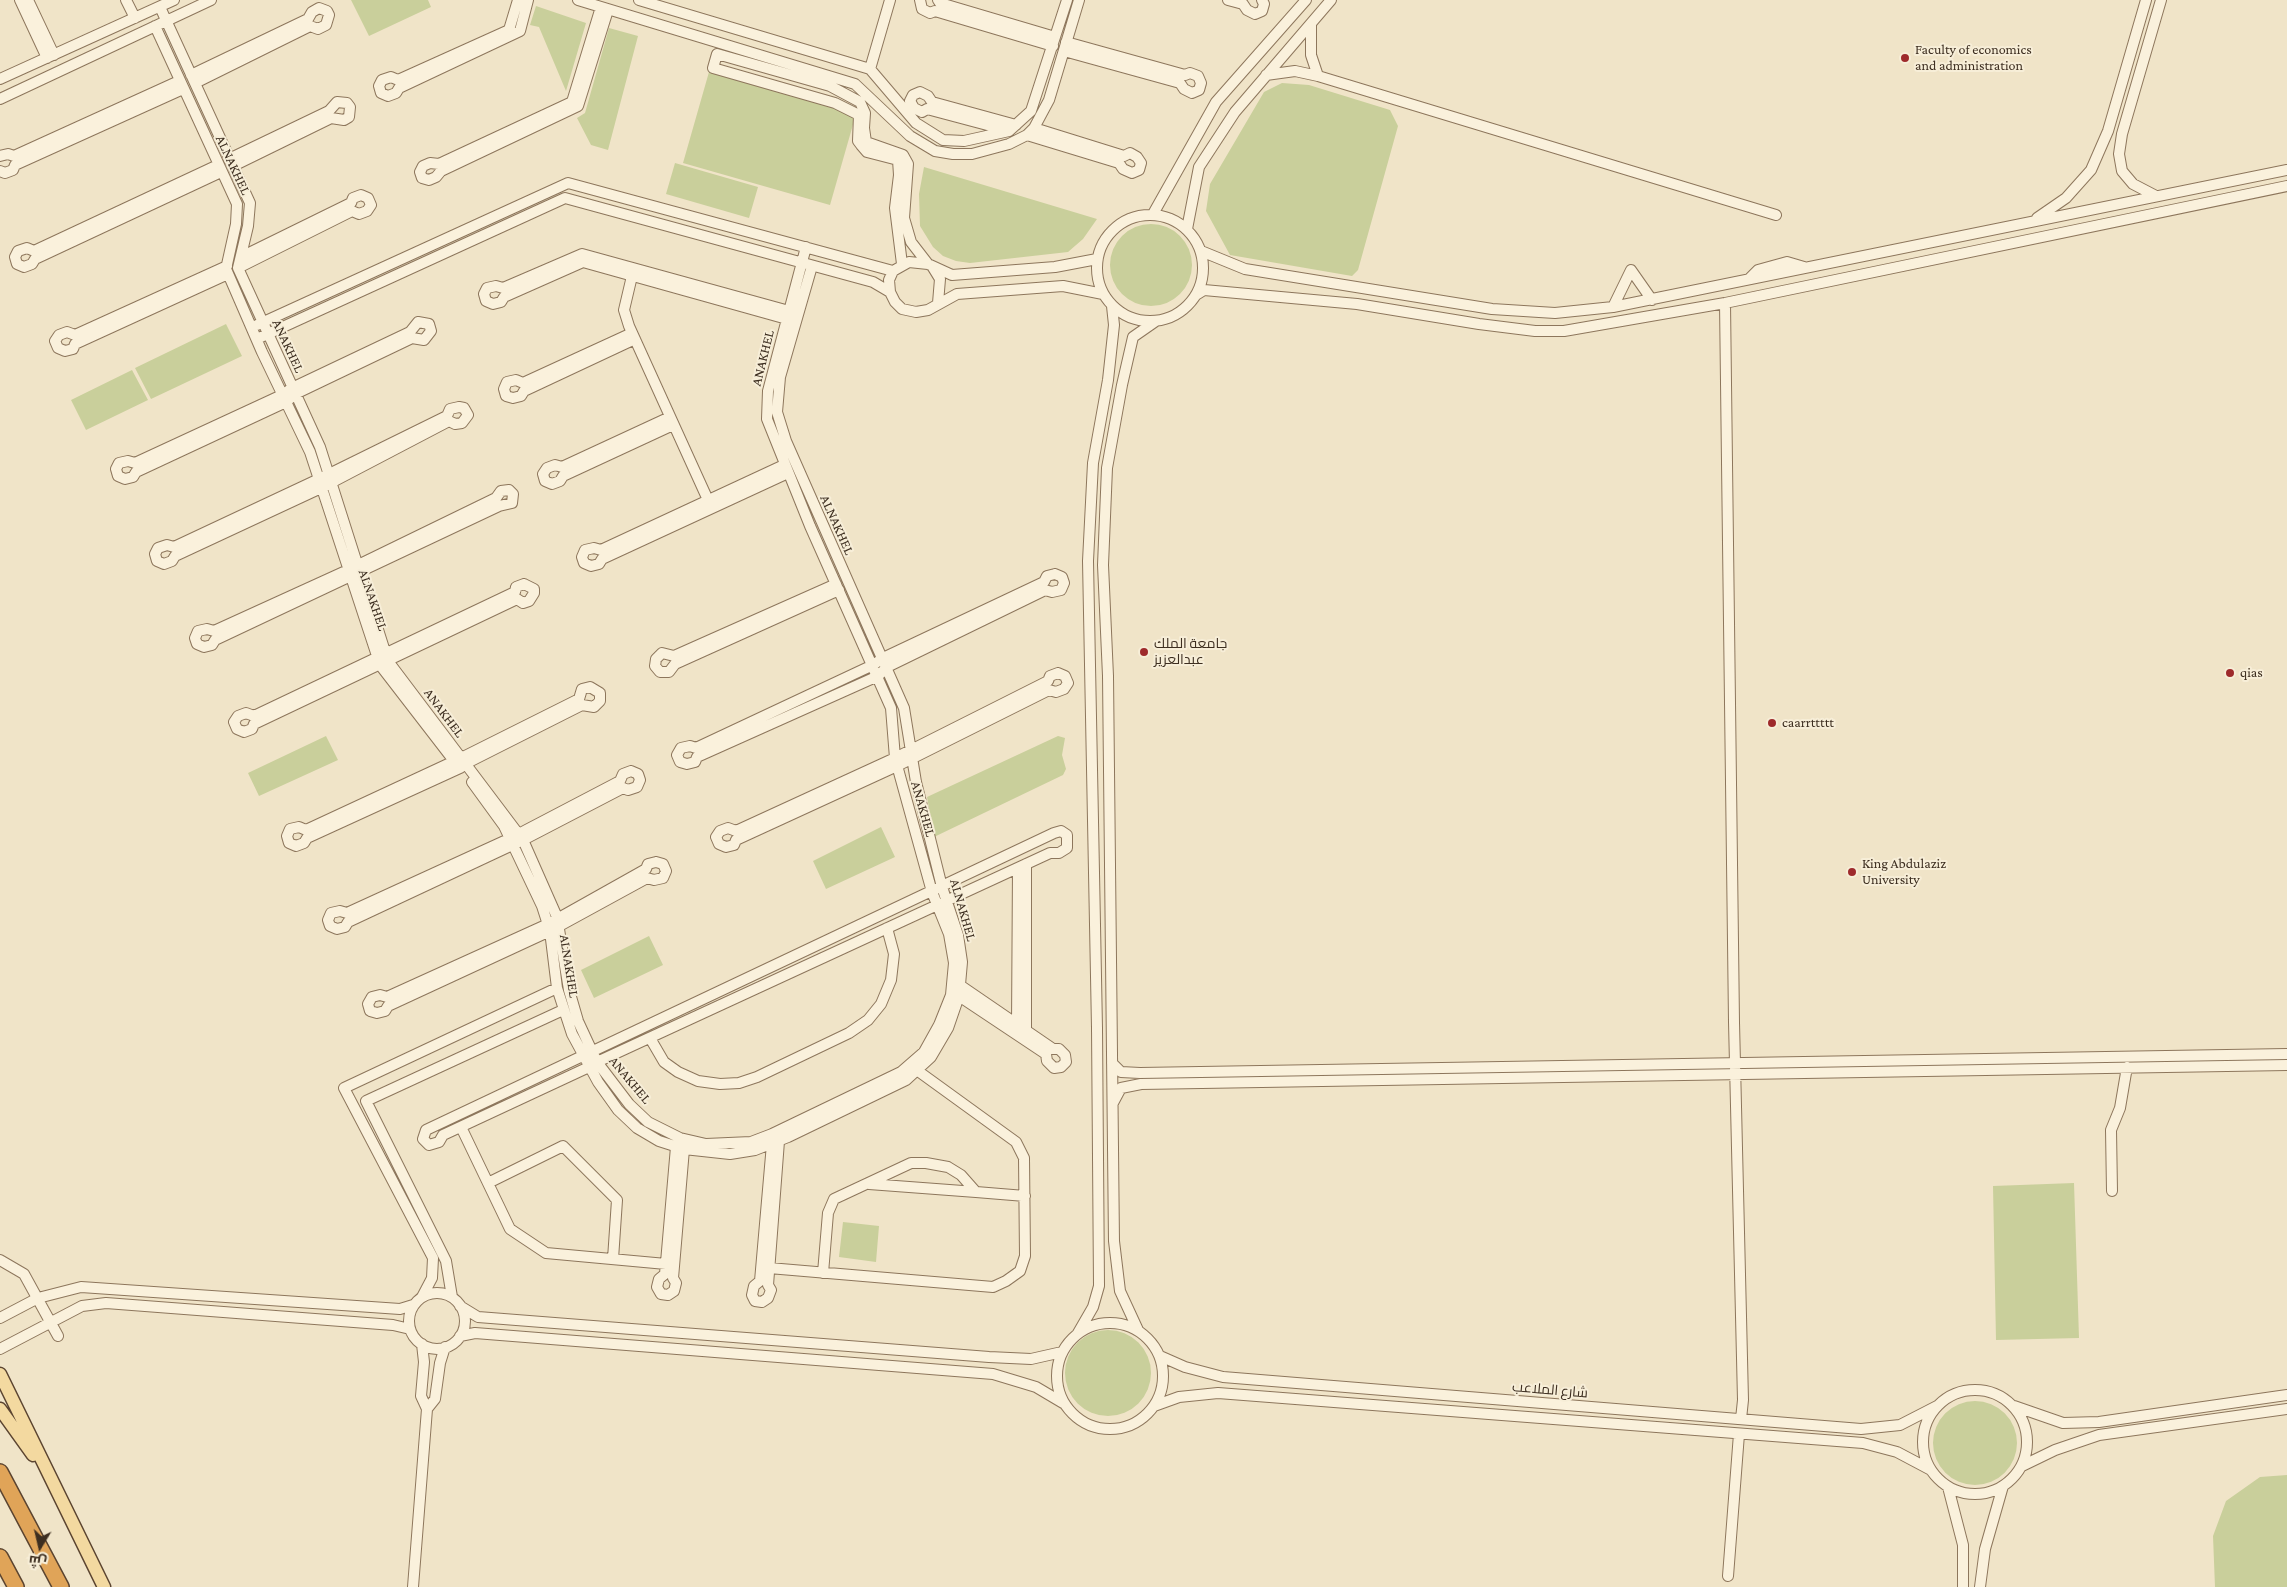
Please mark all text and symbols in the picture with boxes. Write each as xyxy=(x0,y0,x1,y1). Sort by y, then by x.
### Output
place label: Faculty of economics and administration xyxy=(1915,42,2032,74)
marker: Faculty of economics and administration xyxy=(1899,52,1911,64)
street label: ALNAKHEL xyxy=(212,133,254,197)
street label: ANAKHEL xyxy=(268,317,308,375)
street label: ANAKHEL xyxy=(748,328,778,388)
street label: ALNAKHEL xyxy=(816,492,858,558)
street label: ALNAKHEL xyxy=(355,567,391,633)
place label: جامعة الملك عبدالعزيز xyxy=(1154,636,1227,669)
marker: جامعة الملك عبدالعزيز xyxy=(1138,646,1150,658)
place label: qias xyxy=(2240,665,2263,681)
marker: qias xyxy=(2224,667,2236,679)
street label: ANAKHEL xyxy=(420,685,468,741)
place label: caarrttttt xyxy=(1782,715,1834,731)
marker: caarrttttt xyxy=(1766,717,1778,729)
street label: ANAKHEL xyxy=(907,779,939,839)
place label: King Abdulaziz University xyxy=(1862,856,1946,889)
marker: King Abdulaziz University xyxy=(1846,866,1858,878)
street label: ALNAKHEL xyxy=(946,877,980,943)
street label: ALNAKHEL xyxy=(556,933,582,999)
street label: ANAKHEL xyxy=(605,1053,655,1107)
street label: شارع الملاعب xyxy=(1511,1378,1589,1402)
north arrow xyxy=(15,1522,65,1572)
text: ش xyxy=(28,1553,48,1571)

